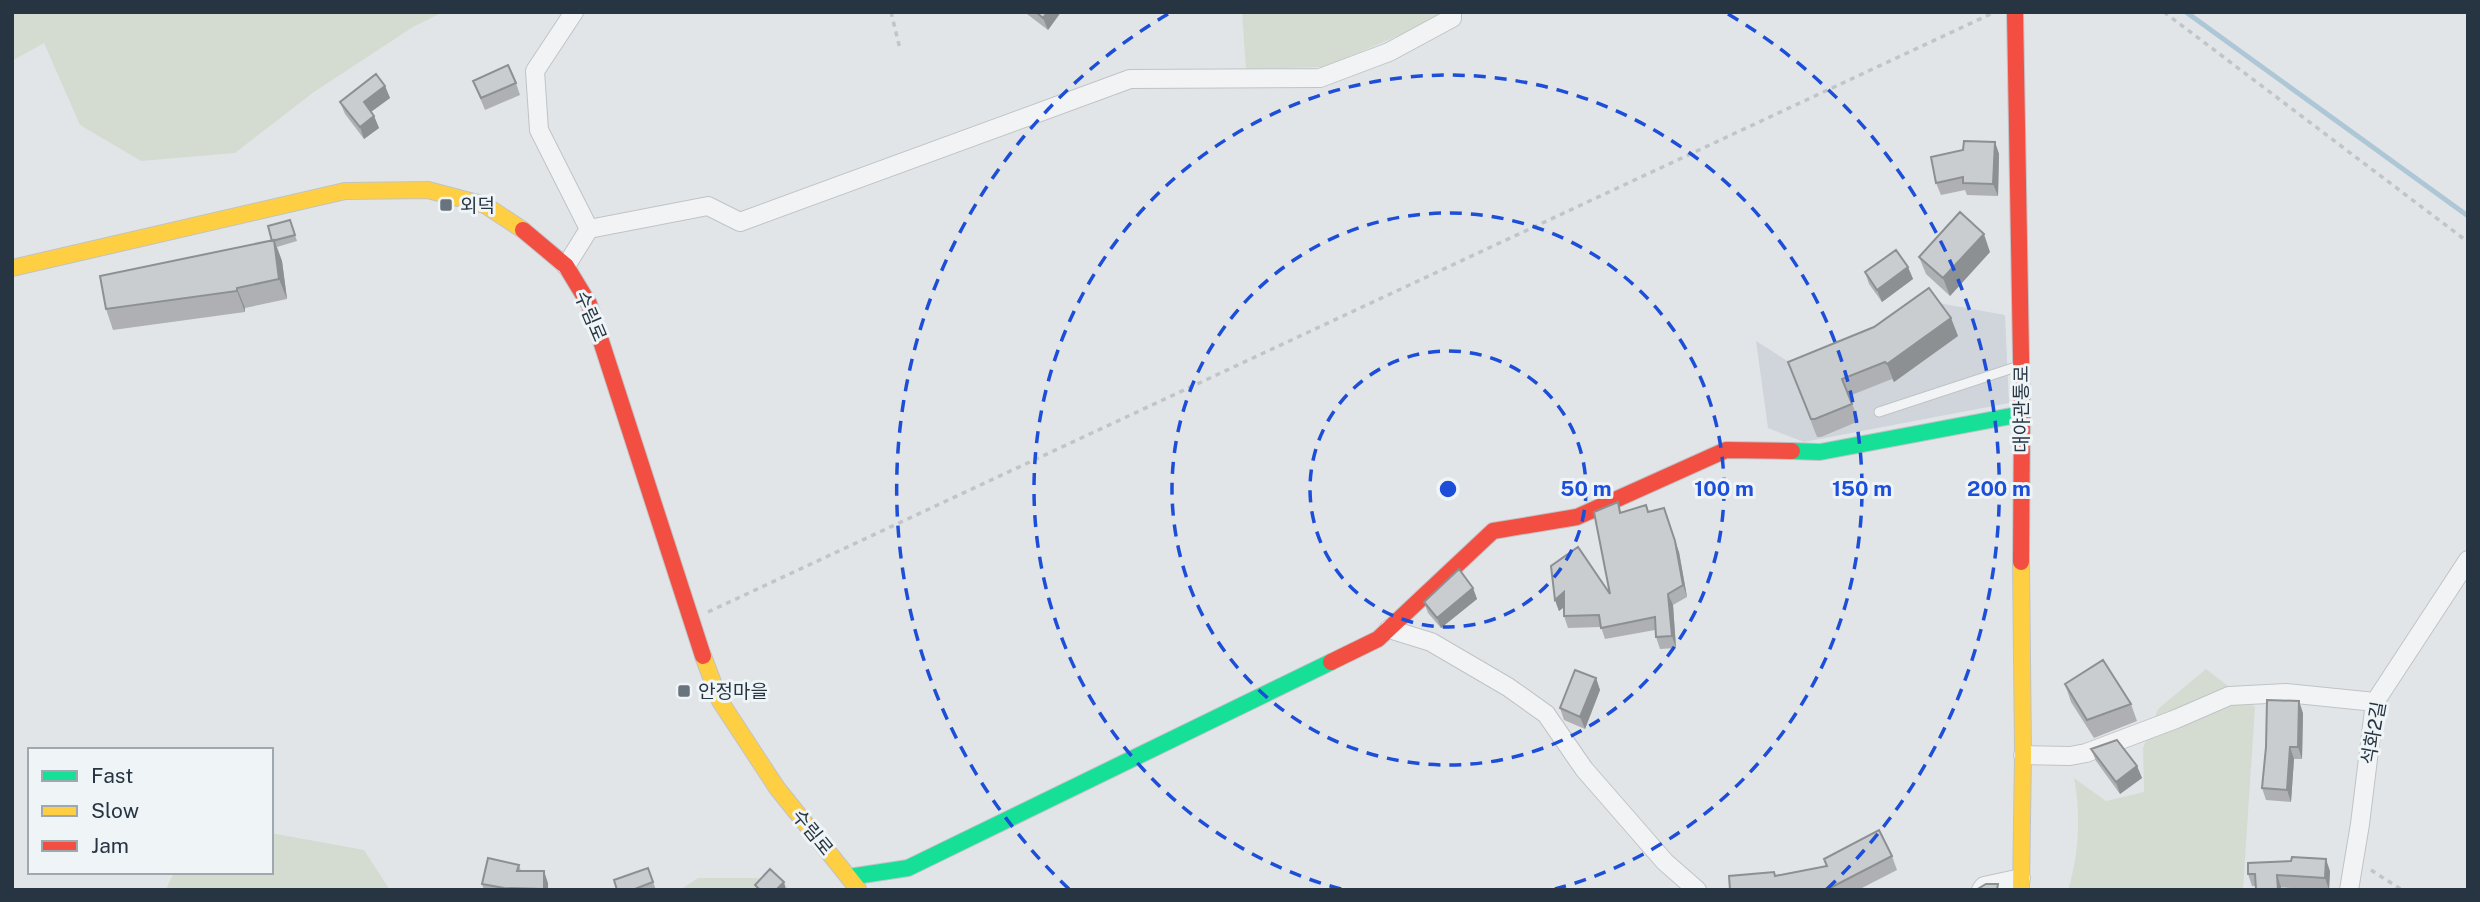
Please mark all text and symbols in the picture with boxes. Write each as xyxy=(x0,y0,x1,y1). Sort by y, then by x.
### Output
place label: 외덕 xyxy=(460,194,495,216)
marker: 외덕 xyxy=(438,197,454,213)
street label: 수림로 xyxy=(571,288,611,344)
street label: 대야관통로 xyxy=(2010,365,2032,453)
text: 50 m xyxy=(1560,476,1612,501)
text: 100 m xyxy=(1694,476,1754,501)
text: 150 m xyxy=(1832,476,1892,501)
text: 200 m xyxy=(1967,476,2031,501)
centre of rings xyxy=(1436,477,1460,501)
place label: 안정마을 xyxy=(698,680,768,702)
marker: 안정마을 xyxy=(676,683,692,699)
street label: 석화2길 xyxy=(2357,700,2389,766)
legend xyxy=(28,748,273,874)
text: Fast xyxy=(91,763,133,788)
text: Slow xyxy=(91,798,139,823)
street label: 수림로 xyxy=(788,805,838,859)
text: Jam xyxy=(91,833,129,858)

